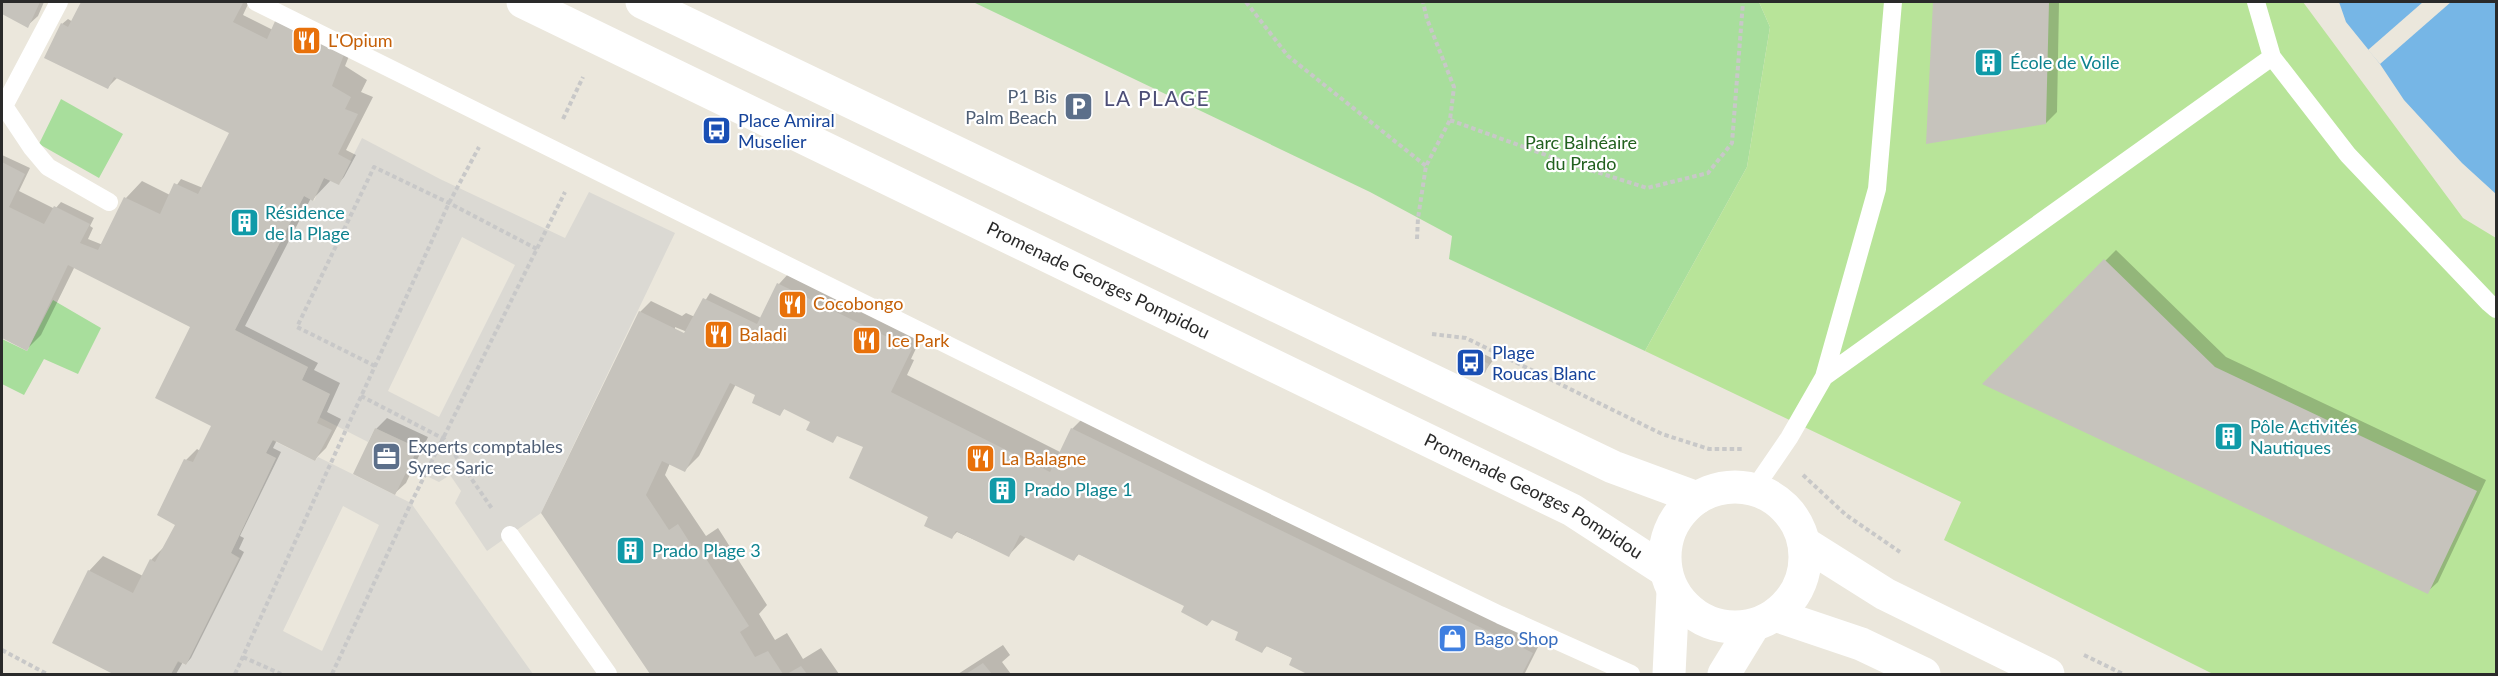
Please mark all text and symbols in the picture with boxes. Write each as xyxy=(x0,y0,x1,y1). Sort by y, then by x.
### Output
restaurant icon: L'Opium xyxy=(291,25,323,57)
place label: L'Opium xyxy=(328,29,393,51)
building icon: École de Voile xyxy=(1973,47,2005,79)
place label: École de Voile xyxy=(2010,51,2120,73)
place label: P1 Bis Palm Beach xyxy=(965,85,1057,128)
district label: LA PLAGE xyxy=(1104,85,1210,110)
parking icon: P1 Bis Palm Beach xyxy=(1062,91,1094,123)
place label: Place Amiral Muselier xyxy=(738,109,835,152)
bus stop icon: Place Amiral Muselier xyxy=(701,115,733,147)
park label: Parc Balnéaire du Prado xyxy=(1525,131,1637,174)
place label: Résidence de la Plage xyxy=(265,201,350,244)
building icon: Résidence de la Plage xyxy=(228,207,260,239)
street label: Promenade Georges Pompidou xyxy=(983,216,1214,343)
restaurant icon: Cocobongo xyxy=(776,288,808,320)
place label: Cocobongo xyxy=(813,292,903,314)
restaurant icon: Baladi xyxy=(702,319,734,351)
place label: Baladi xyxy=(739,323,787,345)
restaurant icon: Ice Park xyxy=(850,325,882,357)
place label: Ice Park xyxy=(887,329,950,351)
place label: Plage Roucas Blanc xyxy=(1492,341,1597,384)
bus stop icon: Plage Roucas Blanc xyxy=(1455,347,1487,379)
place label: Pôle Activités Nautiques xyxy=(2250,415,2357,458)
building icon: Pôle Activités Nautiques xyxy=(2213,421,2245,453)
street label: Promenade Georges Pompidou xyxy=(1421,428,1647,563)
place label: Experts comptables Syrec Saric xyxy=(408,435,563,478)
office icon: Experts comptables Syrec Saric xyxy=(371,441,403,473)
restaurant icon: La Balagne xyxy=(964,443,996,475)
place label: La Balagne xyxy=(1001,447,1086,469)
building icon: Prado Plage 1 xyxy=(987,474,1019,506)
place label: Prado Plage 1 xyxy=(1024,478,1133,500)
building icon: Prado Plage 3 xyxy=(615,535,647,567)
place label: Prado Plage 3 xyxy=(652,539,761,561)
shop icon: Bago Shop xyxy=(1437,623,1469,655)
place label: Bago Shop xyxy=(1474,627,1558,649)

